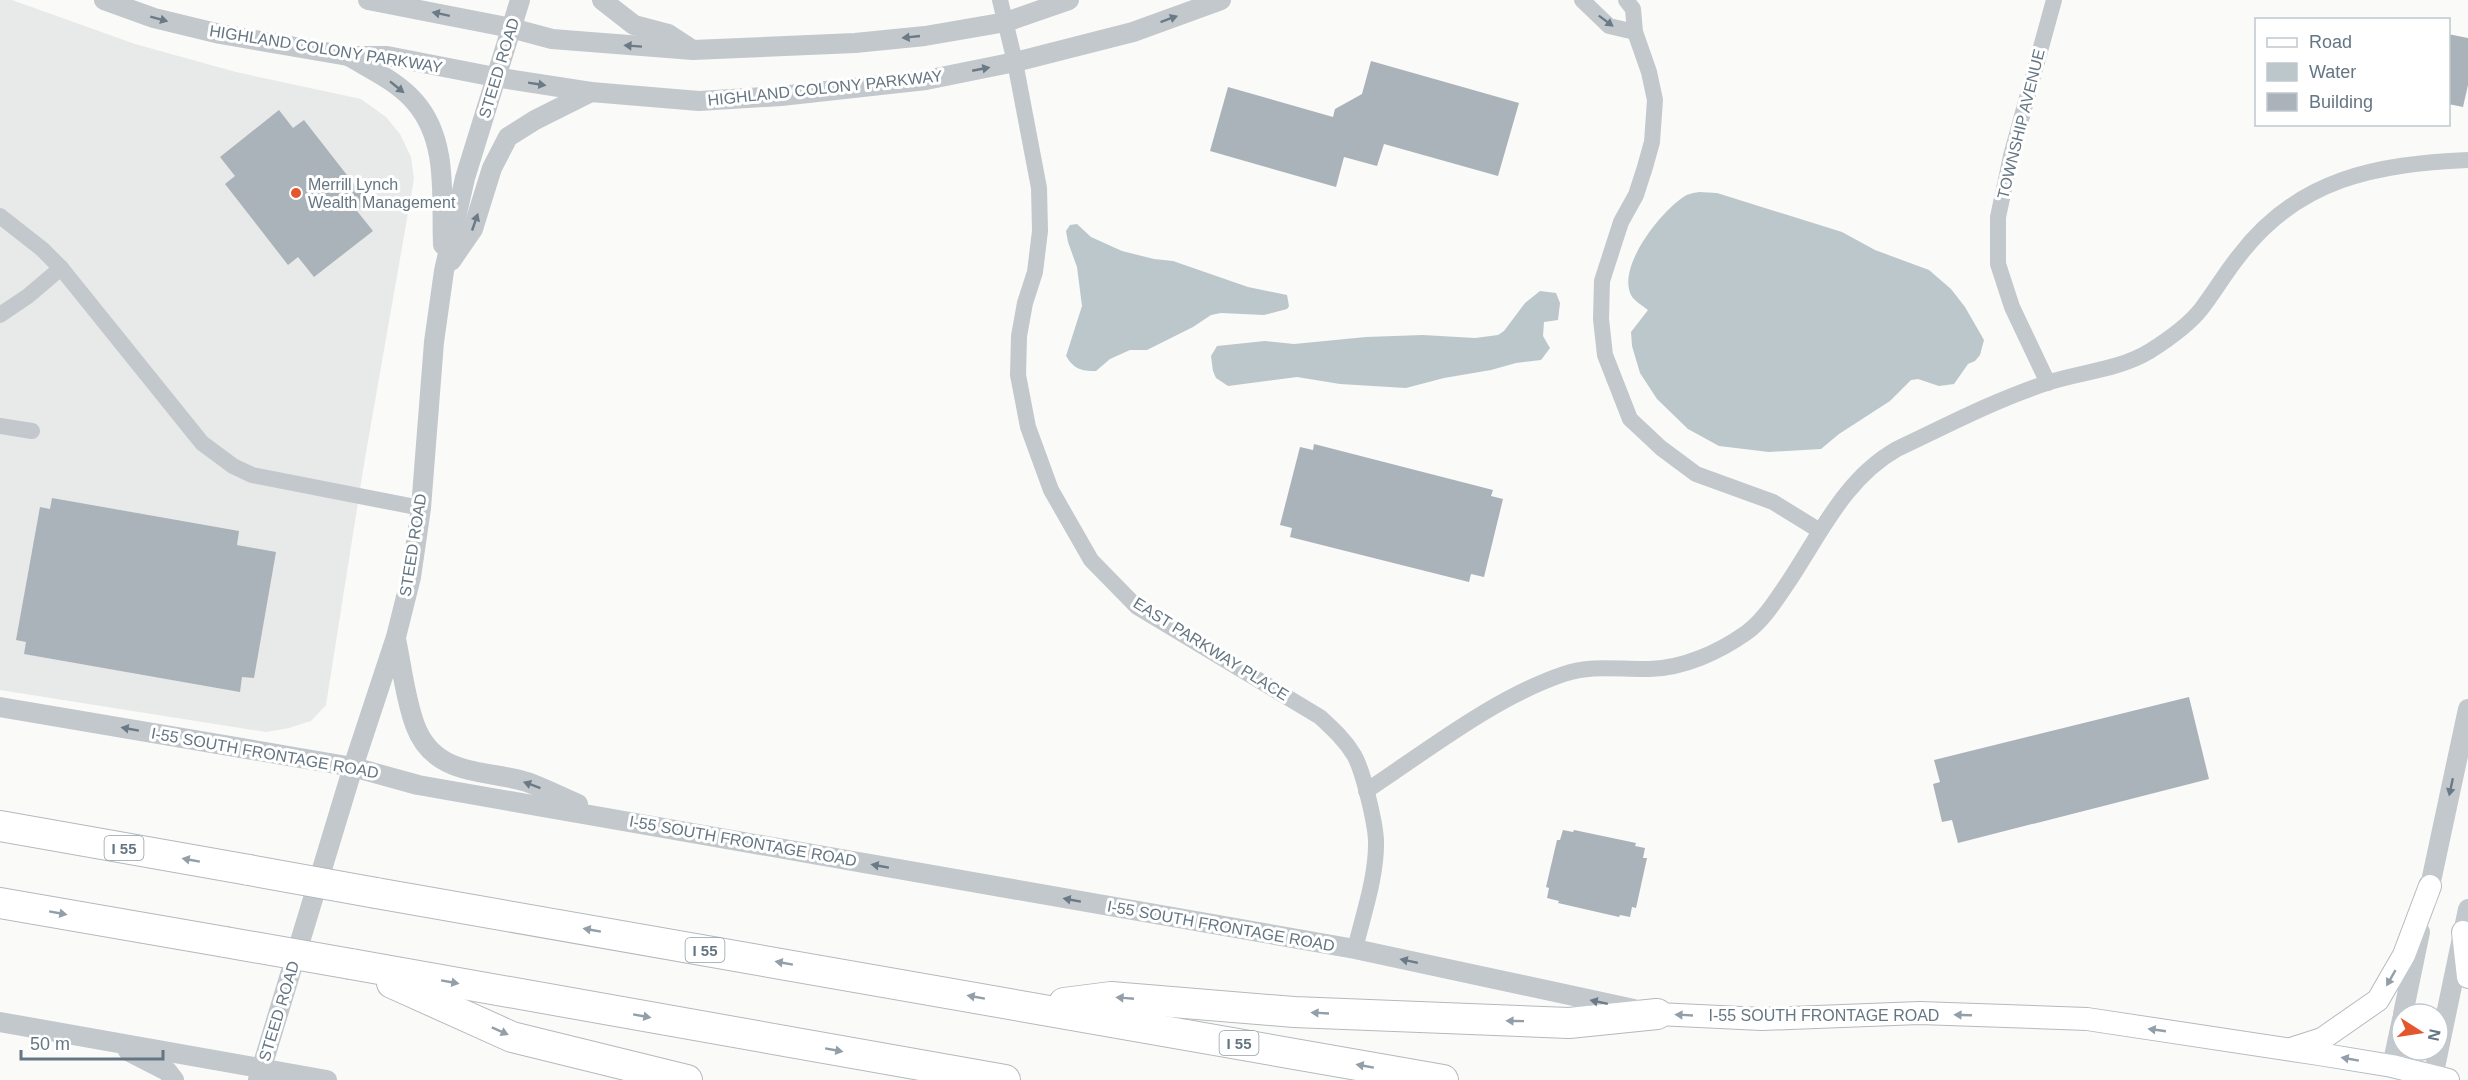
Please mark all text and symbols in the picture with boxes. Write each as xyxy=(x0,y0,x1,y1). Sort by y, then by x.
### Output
one-way arrow xyxy=(431,9,450,18)
one-way arrow xyxy=(1160,14,1178,23)
one-way arrow xyxy=(151,15,169,24)
one-way arrow xyxy=(1598,15,1614,27)
street label: STEED ROAD xyxy=(476,16,522,120)
legend xyxy=(2255,18,2450,126)
street label: HIGHLAND COLONY PARKWAY xyxy=(208,22,444,76)
one-way arrow xyxy=(901,32,920,42)
text: Road xyxy=(2309,32,2352,52)
one-way arrow xyxy=(623,42,642,51)
street label: TOWNSHIP AVENUE xyxy=(1994,47,2048,201)
text: Water xyxy=(2309,62,2356,82)
one-way arrow xyxy=(972,64,991,73)
street label: HIGHLAND COLONY PARKWAY xyxy=(707,67,944,109)
one-way arrow xyxy=(389,80,404,93)
one-way arrow xyxy=(528,80,547,89)
text: Building xyxy=(2309,92,2373,112)
place label: Merrill Lynch Wealth Management xyxy=(308,176,456,211)
marker: Merrill Lynch Wealth Management xyxy=(289,186,303,200)
one-way arrow xyxy=(471,212,480,230)
street label: STEED ROAD xyxy=(396,492,430,598)
street label: EAST PARKWAY PLACE xyxy=(1130,594,1292,704)
one-way arrow xyxy=(120,724,139,733)
street label: I-55 SOUTH FRONTAGE ROAD xyxy=(150,725,380,781)
one-way arrow xyxy=(2446,778,2456,796)
one-way arrow xyxy=(523,780,541,789)
street label: I-55 SOUTH FRONTAGE ROAD xyxy=(628,813,858,869)
road number: I 55 xyxy=(104,836,144,860)
one-way arrow xyxy=(182,855,201,864)
one-way arrow xyxy=(871,861,890,870)
one-way arrow xyxy=(1063,895,1082,904)
street label: I-55 SOUTH FRONTAGE ROAD xyxy=(1106,898,1336,954)
one-way arrow xyxy=(48,909,67,918)
one-way arrow xyxy=(582,925,601,934)
road number: I 55 xyxy=(686,938,724,962)
one-way arrow xyxy=(1399,956,1418,965)
street label: STEED ROAD xyxy=(256,959,302,1063)
one-way arrow xyxy=(775,959,794,968)
one-way arrow xyxy=(2385,970,2396,986)
one-way arrow xyxy=(441,978,460,987)
one-way arrow xyxy=(967,992,986,1001)
one-way arrow xyxy=(1116,993,1135,1003)
one-way arrow xyxy=(1590,997,1609,1006)
north arrow xyxy=(2390,1002,2450,1062)
street label: I-55 SOUTH FRONTAGE ROAD xyxy=(1709,1007,1939,1024)
one-way arrow xyxy=(1310,1009,1329,1018)
one-way arrow xyxy=(1954,1010,1973,1019)
one-way arrow xyxy=(1675,1011,1694,1020)
one-way arrow xyxy=(633,1012,652,1021)
one-way arrow xyxy=(1505,1017,1524,1026)
scale bar xyxy=(21,1023,164,1061)
one-way arrow xyxy=(2148,1025,2167,1034)
one-way arrow xyxy=(492,1027,509,1036)
text: N xyxy=(2425,1028,2444,1042)
road number: I 55 xyxy=(1220,1031,1258,1055)
text: 50 m xyxy=(30,1034,70,1054)
one-way arrow xyxy=(825,1046,844,1055)
one-way arrow xyxy=(2340,1055,2359,1064)
one-way arrow xyxy=(1356,1061,1375,1070)

